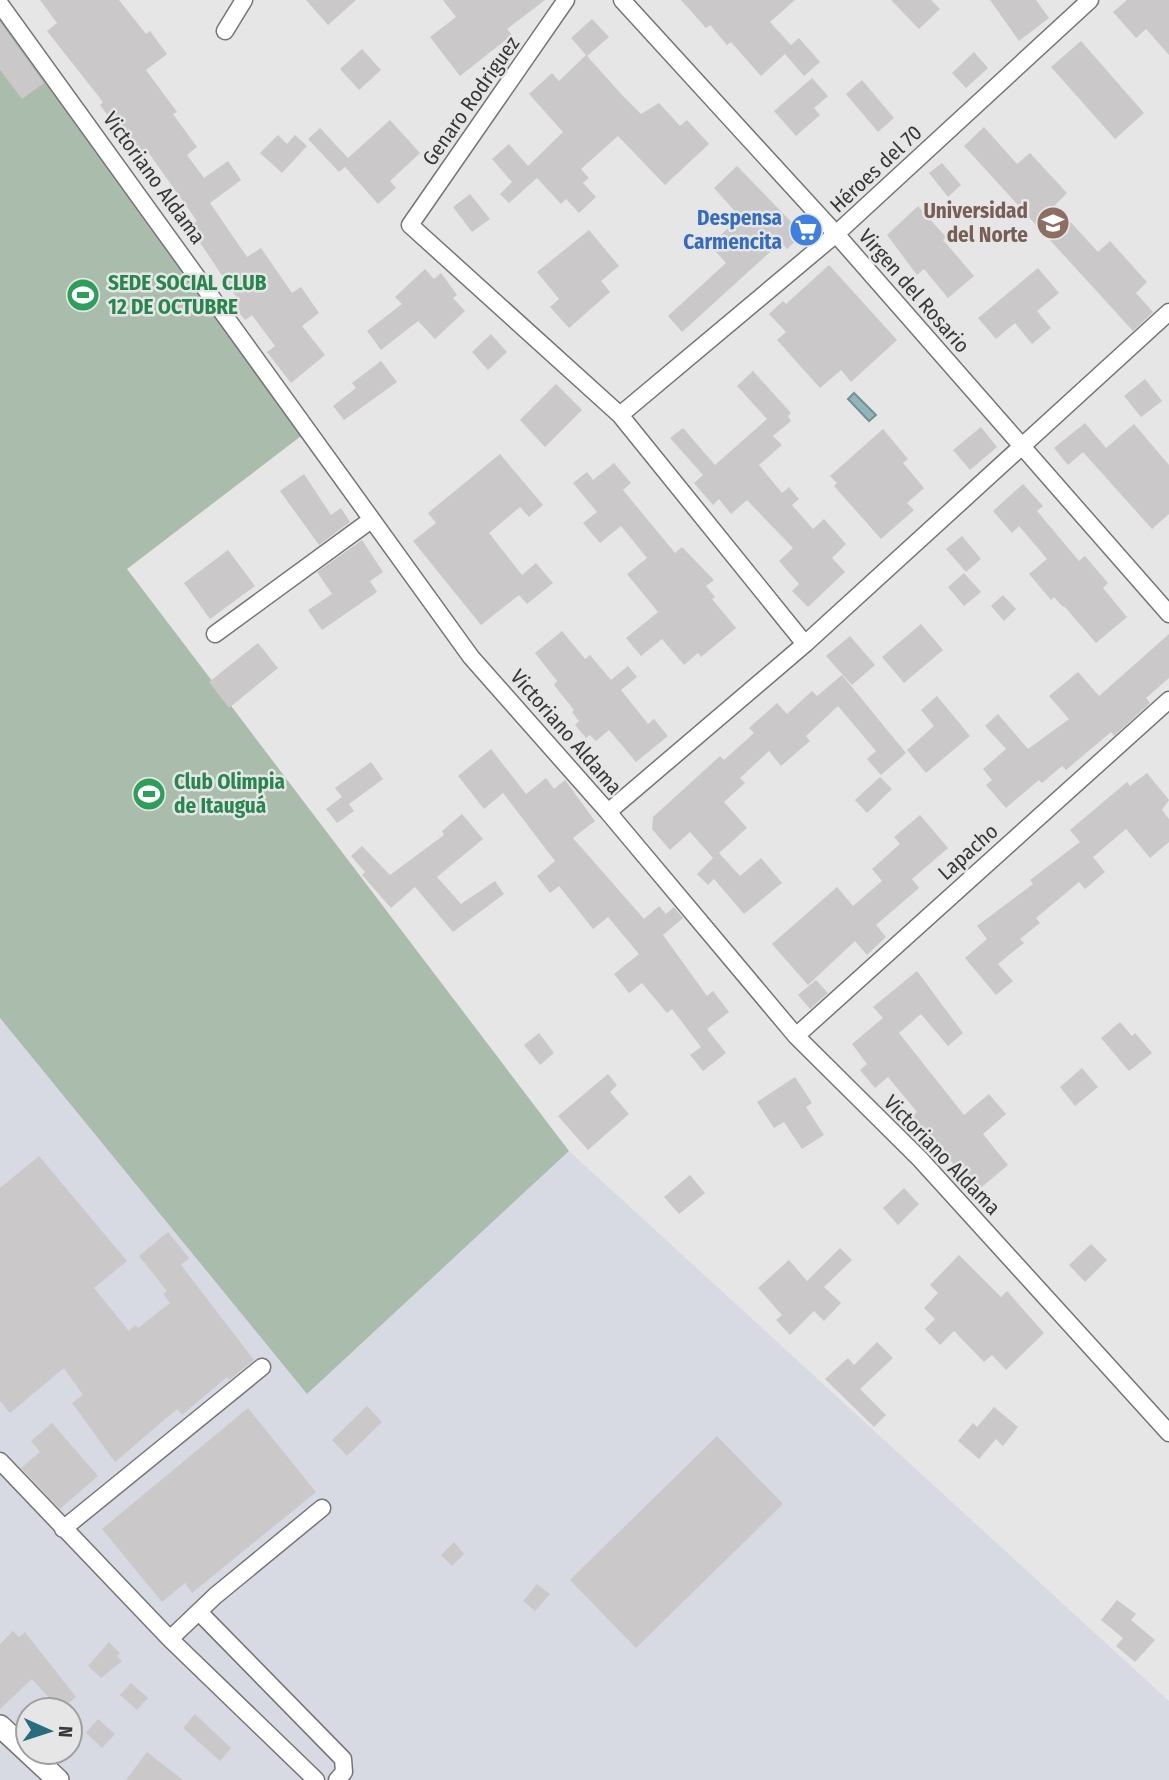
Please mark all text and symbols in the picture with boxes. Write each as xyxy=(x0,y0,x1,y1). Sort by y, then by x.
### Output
street label: Genaro Rodriguez xyxy=(417,31,525,171)
street label: Victoriano Aldama xyxy=(97,107,211,249)
street label: Héroes del 70 xyxy=(825,120,927,218)
place label: Universidad del Norte xyxy=(923,198,1028,248)
school or university icon: Universidad del Norte xyxy=(1034,204,1072,242)
place label: Despensa Carmencita xyxy=(683,205,782,255)
supermarket icon: Despensa Carmencita xyxy=(787,211,825,249)
street label: Virgen del Rosario xyxy=(853,224,975,358)
place label: SEDE SOCIAL CLUB 12 DE OCTUBRE xyxy=(108,270,267,320)
sports icon: SEDE SOCIAL CLUB 12 DE OCTUBRE xyxy=(64,276,102,314)
street label: Victoriano Aldama xyxy=(505,664,627,800)
place label: Club Olimpia de Itauguá xyxy=(174,769,285,819)
sports icon: Club Olimpia de Itauguá xyxy=(130,775,168,813)
street label: Lapacho xyxy=(933,818,1003,886)
street label: Victoriano Aldama xyxy=(878,1090,1006,1220)
north arrow xyxy=(14,1696,84,1766)
text: N xyxy=(54,1726,77,1738)

